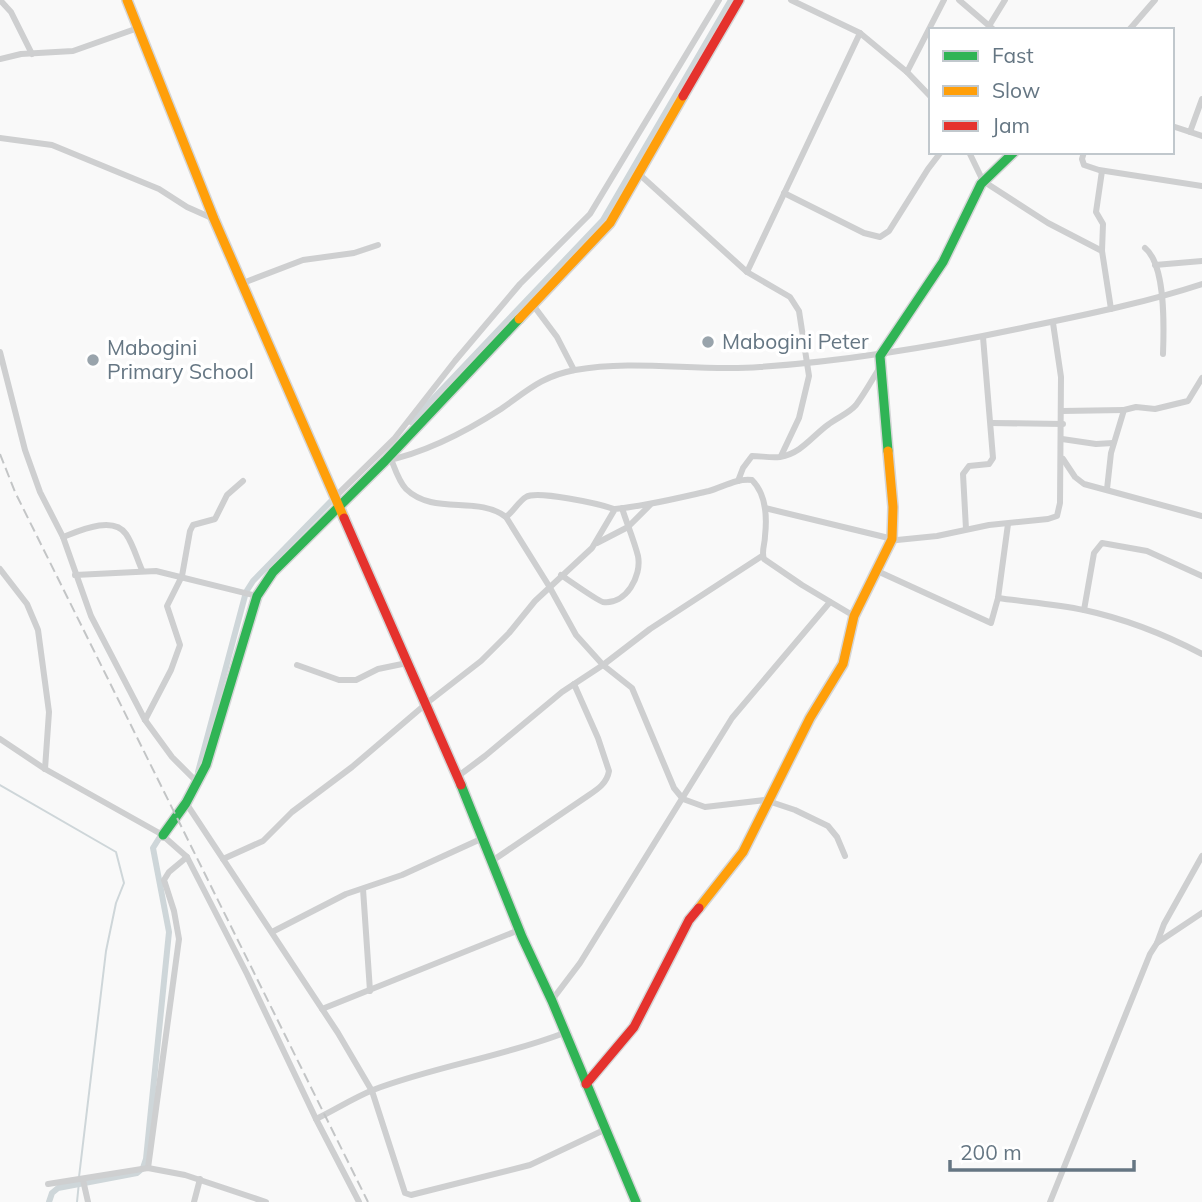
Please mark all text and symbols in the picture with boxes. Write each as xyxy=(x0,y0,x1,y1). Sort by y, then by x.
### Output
legend xyxy=(929,28,1174,154)
text: Fast xyxy=(992,42,1034,68)
text: Slow xyxy=(992,77,1040,103)
text: Jam xyxy=(992,112,1030,138)
place label: Mabogini Peter xyxy=(722,328,869,354)
place label: Mabogini Primary School xyxy=(107,334,254,384)
marker: Mabogini Peter xyxy=(700,334,716,350)
marker: Mabogini Primary School xyxy=(85,352,101,368)
scale bar xyxy=(950,1128,1134,1172)
text: 200 m xyxy=(960,1139,1022,1165)

